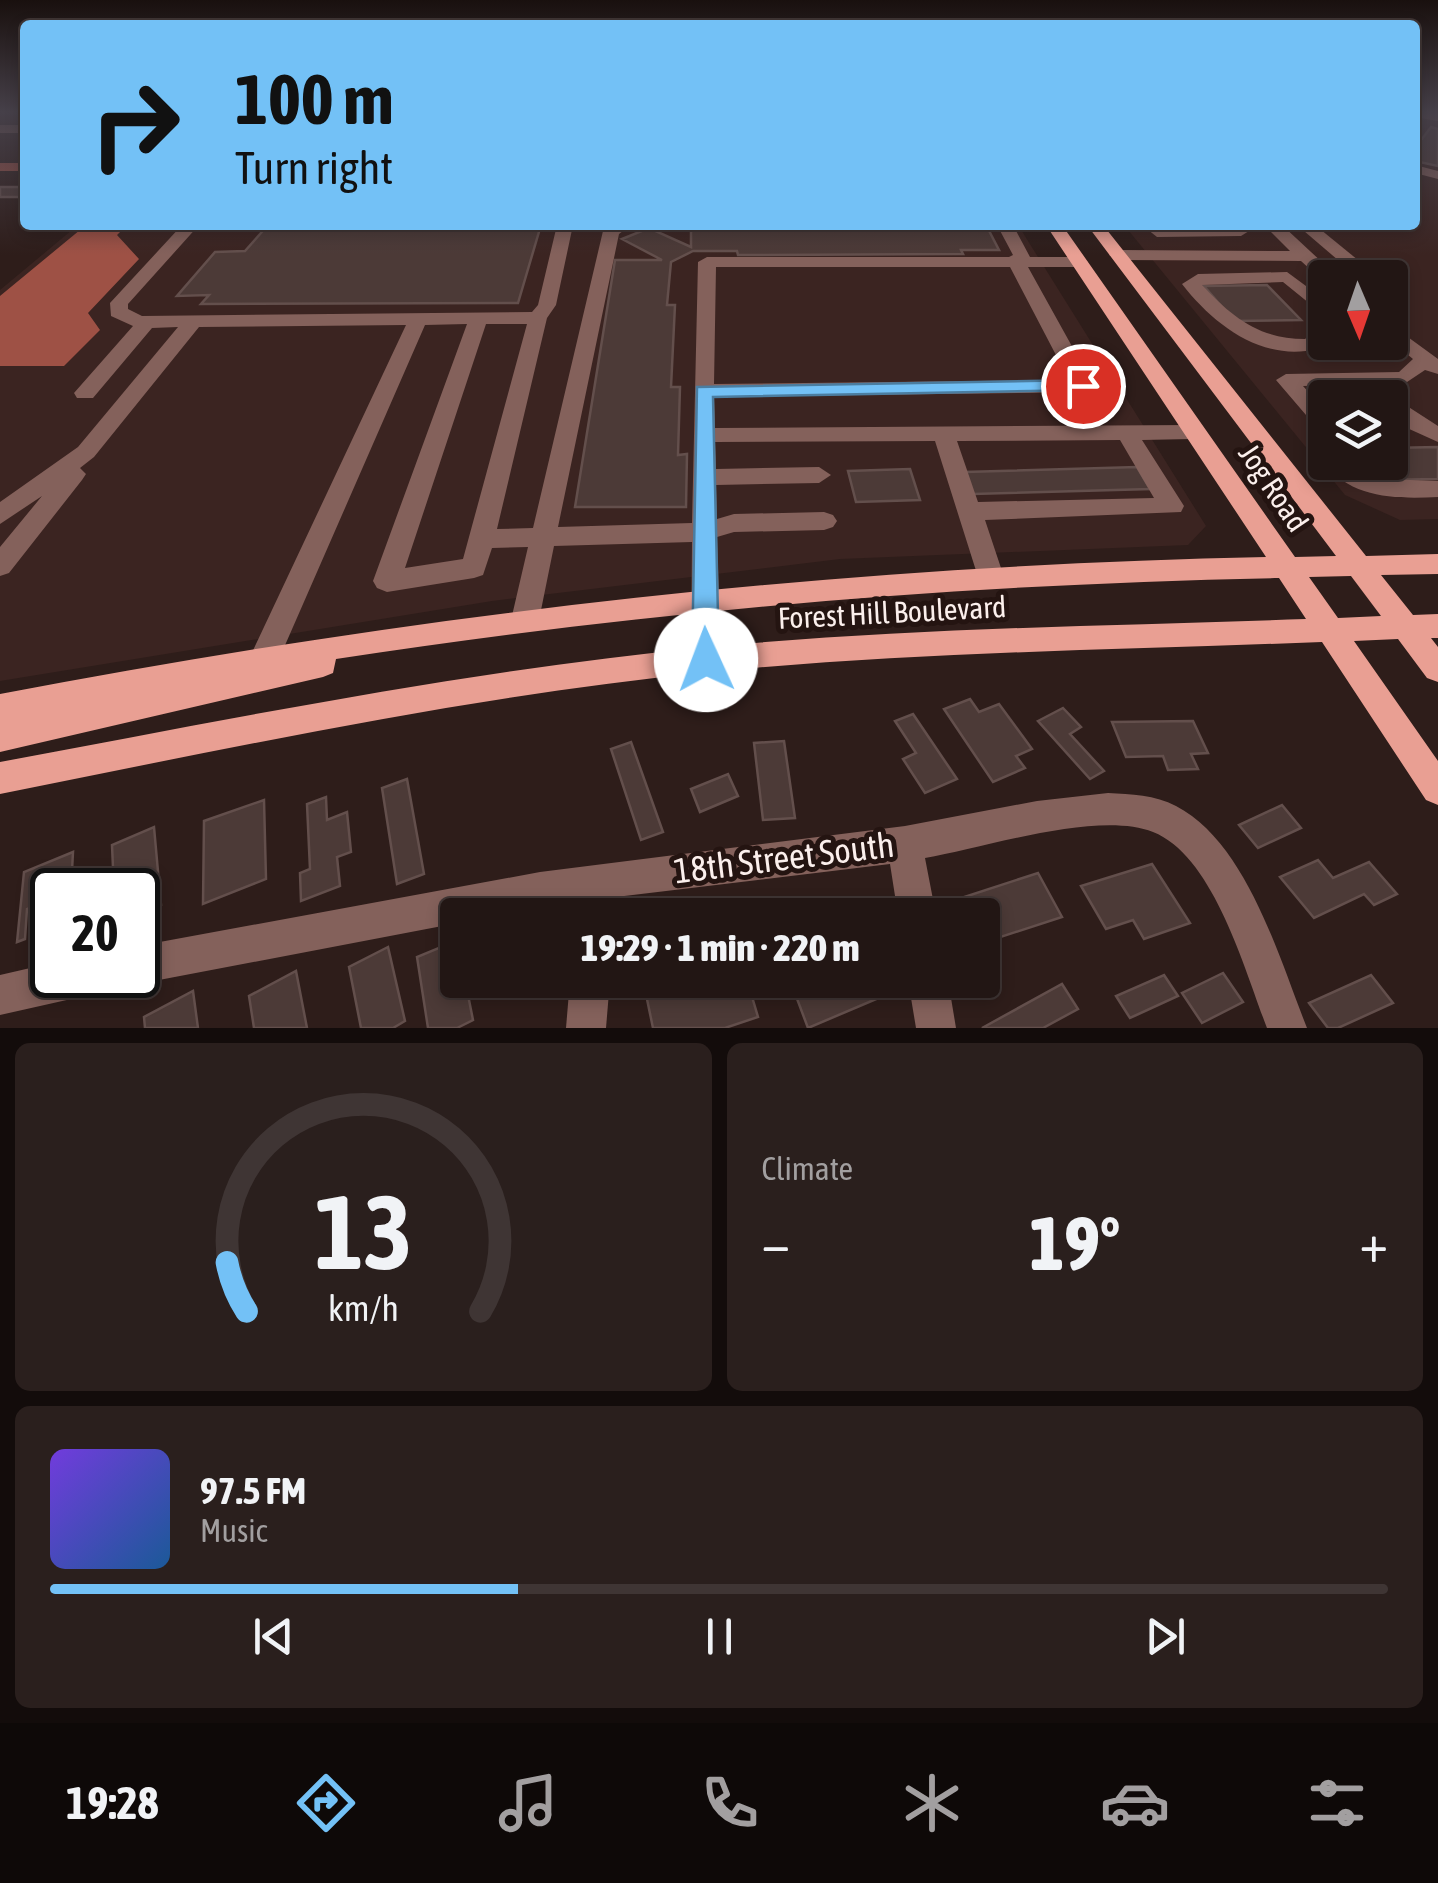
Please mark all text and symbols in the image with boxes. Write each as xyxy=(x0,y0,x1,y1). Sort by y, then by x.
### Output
text: 100 m xyxy=(235,59,394,139)
icon: right xyxy=(70,60,200,190)
text: Turn right xyxy=(235,142,393,194)
north arrow xyxy=(1308,260,1408,360)
map controls xyxy=(1308,260,1408,480)
pin xyxy=(1041,344,1126,429)
icon: arrive xyxy=(1056,359,1111,414)
button: layers xyxy=(1308,380,1408,480)
street label: Jog Road xyxy=(1232,437,1315,538)
street label: Forest Hill Boulevard xyxy=(777,589,1007,635)
position arrow xyxy=(654,608,758,712)
street label: 18th Street South xyxy=(672,824,896,890)
speed limit sign: 20 xyxy=(30,868,160,998)
text: 19:29 · 1 min · 220 m xyxy=(580,926,860,969)
text: Climate xyxy=(762,1150,853,1187)
text: 13 xyxy=(314,1172,412,1291)
text: 19° xyxy=(1029,1200,1120,1286)
text: − xyxy=(762,1211,790,1274)
text: + xyxy=(1359,1211,1388,1274)
text: km/h xyxy=(328,1288,399,1329)
text: 97.5 FM xyxy=(200,1469,306,1512)
text: Music xyxy=(200,1512,267,1549)
icon: previous xyxy=(246,1609,301,1664)
icon: pause xyxy=(692,1609,747,1664)
icon: next xyxy=(1138,1609,1193,1664)
icon: directions xyxy=(291,1768,361,1838)
icon: music xyxy=(493,1768,563,1838)
icon: phone xyxy=(695,1768,765,1838)
icon: climate xyxy=(897,1768,967,1838)
icon: car xyxy=(1100,1768,1170,1838)
icon: filters xyxy=(1302,1768,1372,1838)
text: 19:28 xyxy=(66,1777,159,1829)

